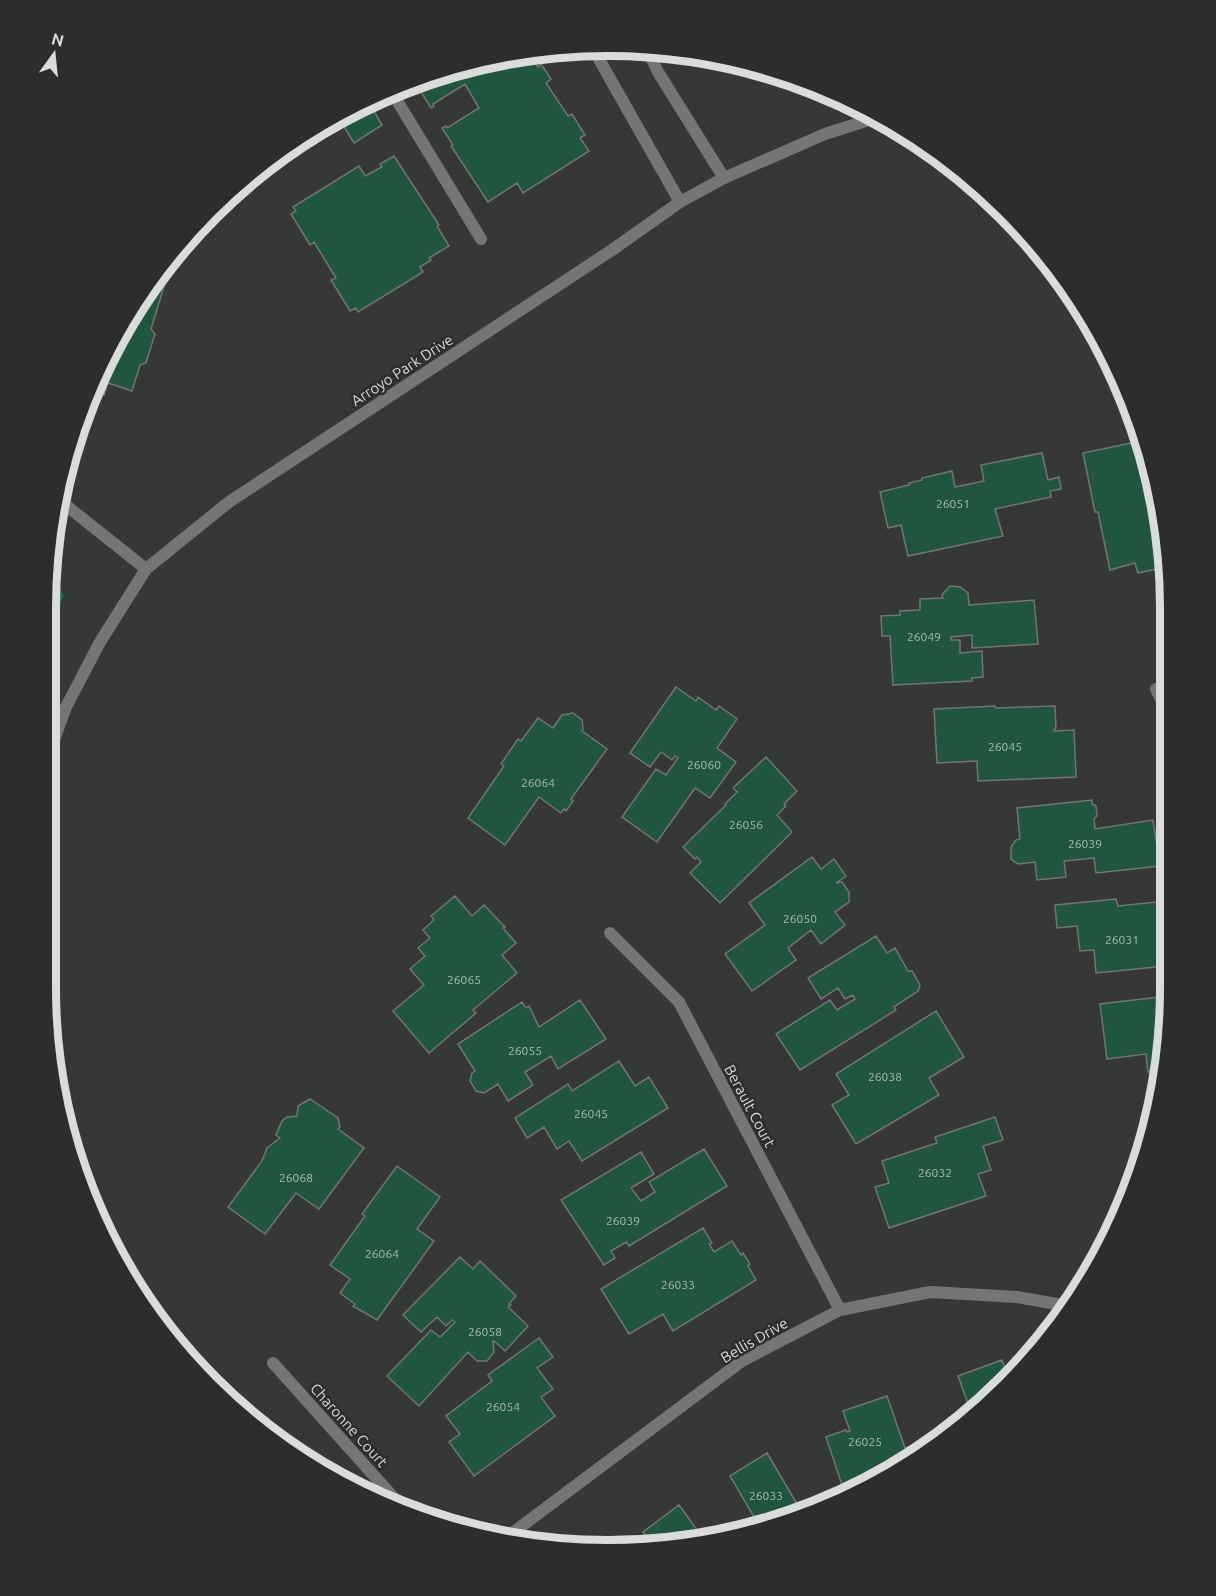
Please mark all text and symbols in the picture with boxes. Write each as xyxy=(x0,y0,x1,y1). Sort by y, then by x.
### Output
north arrow xyxy=(24,24,84,84)
text: N xyxy=(50,29,66,50)
street label: Arroyo Park Drive xyxy=(348,331,456,409)
house number: 26051 xyxy=(936,497,970,510)
house number: 26049 xyxy=(907,630,941,643)
house number: 26045 xyxy=(988,740,1022,753)
house number: 26060 xyxy=(687,758,721,771)
house number: 26064 xyxy=(521,776,555,789)
house number: 26056 xyxy=(729,818,763,831)
house number: 26039 xyxy=(1068,837,1102,850)
house number: 26050 xyxy=(783,912,817,925)
house number: 26031 xyxy=(1105,933,1139,946)
house number: 26065 xyxy=(447,973,481,986)
house number: 26055 xyxy=(508,1044,542,1057)
street label: Berault Court xyxy=(721,1062,779,1150)
house number: 26038 xyxy=(868,1070,902,1083)
house number: 26045 xyxy=(574,1107,608,1120)
house number: 26032 xyxy=(918,1166,952,1179)
house number: 26068 xyxy=(279,1171,313,1184)
house number: 26039 xyxy=(606,1214,640,1227)
house number: 26064 xyxy=(365,1247,399,1260)
house number: 26033 xyxy=(661,1278,695,1291)
street label: Bellis Drive xyxy=(717,1314,791,1366)
house number: 26058 xyxy=(468,1325,502,1338)
street label: Charonne Court xyxy=(307,1380,391,1470)
house number: 26054 xyxy=(486,1400,520,1413)
house number: 26025 xyxy=(848,1435,882,1448)
house number: 26033 xyxy=(749,1489,783,1502)

